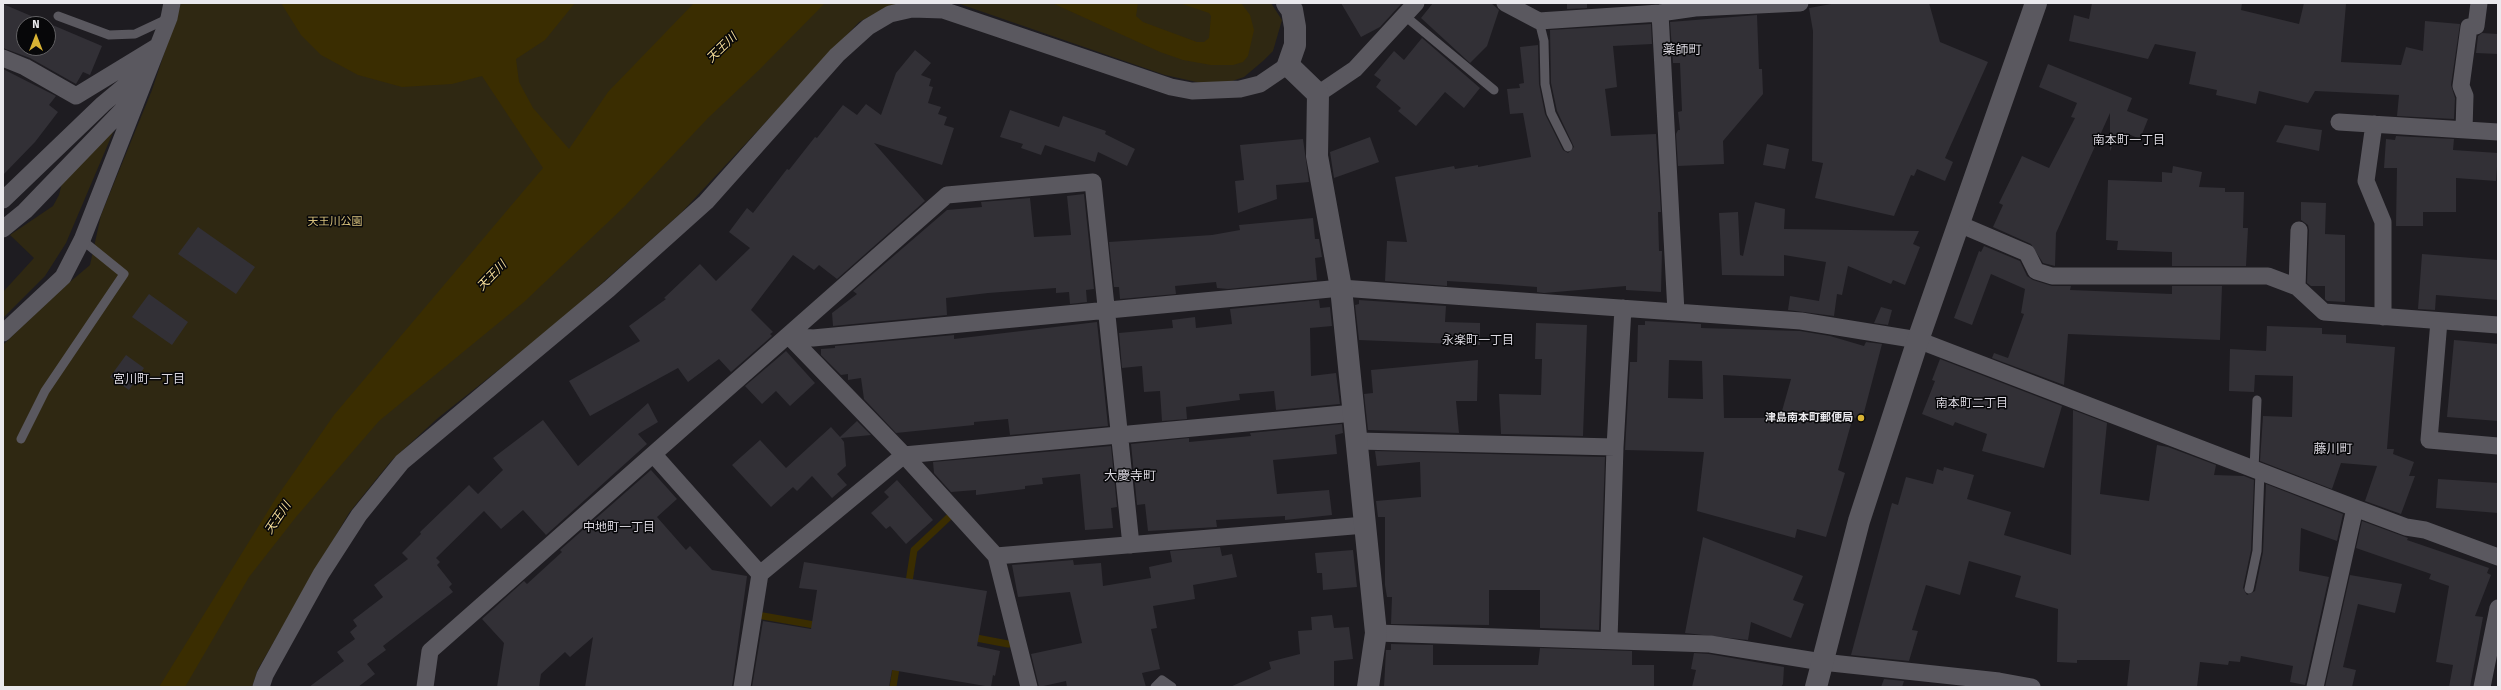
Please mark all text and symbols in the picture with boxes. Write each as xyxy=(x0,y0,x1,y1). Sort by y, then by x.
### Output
north arrow xyxy=(16,16,56,56)
text: N xyxy=(32,18,40,31)
water label: 天王川 xyxy=(704,30,740,66)
district label: 薬師町 xyxy=(1663,42,1701,58)
district label: 南本町一丁目 xyxy=(2093,134,2165,148)
park label: 天王川公園 xyxy=(308,215,362,229)
water label: 天王川 xyxy=(474,258,510,294)
district label: 永楽町一丁目 xyxy=(1442,334,1514,348)
district label: 宮川町一丁目 xyxy=(113,373,185,387)
district label: 南本町二丁目 xyxy=(1936,397,2008,411)
place label: 津島南本町郵便局 xyxy=(1765,411,1853,425)
marker: 津島南本町郵便局 xyxy=(1856,413,1866,423)
district label: 藤川町 xyxy=(2314,441,2352,457)
district label: 大慶寺町 xyxy=(1104,468,1156,484)
water label: 天王川 xyxy=(262,499,294,537)
district label: 中地町一丁目 xyxy=(583,521,655,535)

